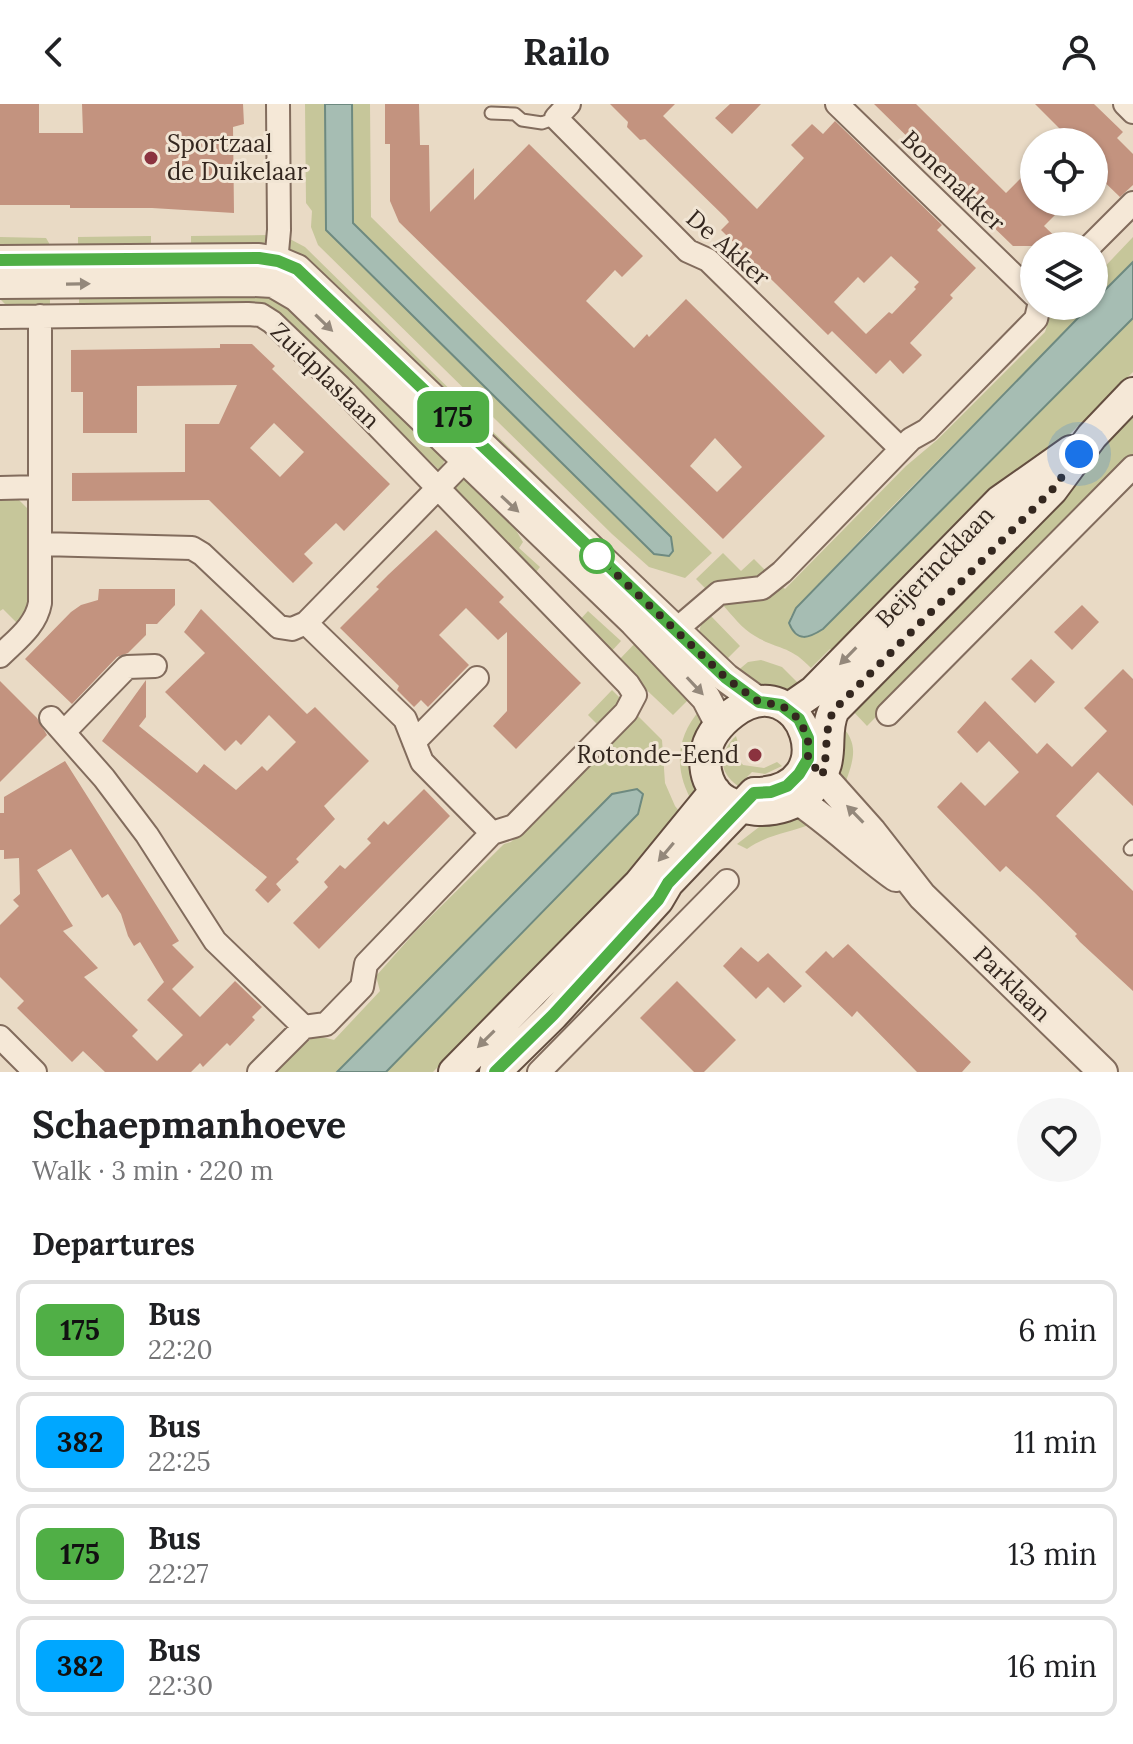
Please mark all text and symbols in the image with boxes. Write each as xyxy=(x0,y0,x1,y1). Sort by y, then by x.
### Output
text: Railo xyxy=(523,29,610,75)
icon: back xyxy=(32,30,76,74)
icon: person xyxy=(1057,30,1101,74)
street label: Bonenakker xyxy=(895,123,1012,238)
place label: Sportzaal de Duikelaar xyxy=(167,128,308,187)
map controls xyxy=(1020,128,1108,320)
button: locate xyxy=(1020,128,1108,216)
marker: Sportzaal de Duikelaar xyxy=(142,149,160,167)
street label: De Akker xyxy=(680,203,777,293)
button: layers xyxy=(1020,232,1108,320)
one-way arrow xyxy=(66,277,91,290)
one-way arrow xyxy=(314,313,333,332)
street label: Zuidplaslaan xyxy=(264,316,387,436)
line badge: 175 xyxy=(407,391,499,443)
text: 175 xyxy=(433,399,473,435)
your location xyxy=(1059,434,1099,474)
one-way arrow xyxy=(501,494,520,512)
street label: Beijerincklaan xyxy=(869,499,1000,634)
unlabelled marker xyxy=(580,539,614,573)
one-way arrow xyxy=(839,646,858,665)
one-way arrow xyxy=(686,677,704,696)
place label: Rotonde-Eend xyxy=(577,739,739,770)
marker: Rotonde-Eend xyxy=(746,746,764,764)
one-way arrow xyxy=(846,805,864,824)
one-way arrow xyxy=(658,842,675,862)
street label: Parklaan xyxy=(967,939,1058,1028)
one-way arrow xyxy=(477,1029,496,1048)
button: heart xyxy=(1017,1098,1101,1182)
text: Schaepmanhoeve xyxy=(32,1100,346,1148)
text: Walk · 3 min · 220 m xyxy=(32,1154,273,1187)
text: Departures xyxy=(32,1225,195,1263)
text: Bus xyxy=(148,1295,201,1333)
text: 6 min xyxy=(1018,1311,1097,1349)
text: 175 xyxy=(60,1312,100,1348)
text: 22:20 xyxy=(148,1333,213,1366)
text: Bus xyxy=(148,1407,201,1445)
text: 11 min xyxy=(1014,1423,1097,1461)
text: 382 xyxy=(57,1424,103,1460)
text: 22:25 xyxy=(148,1445,211,1478)
text: Bus xyxy=(148,1519,201,1557)
text: 13 min xyxy=(1008,1535,1097,1573)
text: 175 xyxy=(60,1536,100,1572)
text: 22:27 xyxy=(148,1557,208,1590)
text: Bus xyxy=(148,1631,201,1669)
text: 16 min xyxy=(1007,1647,1097,1685)
text: 382 xyxy=(57,1648,103,1684)
text: 22:30 xyxy=(148,1669,213,1702)

